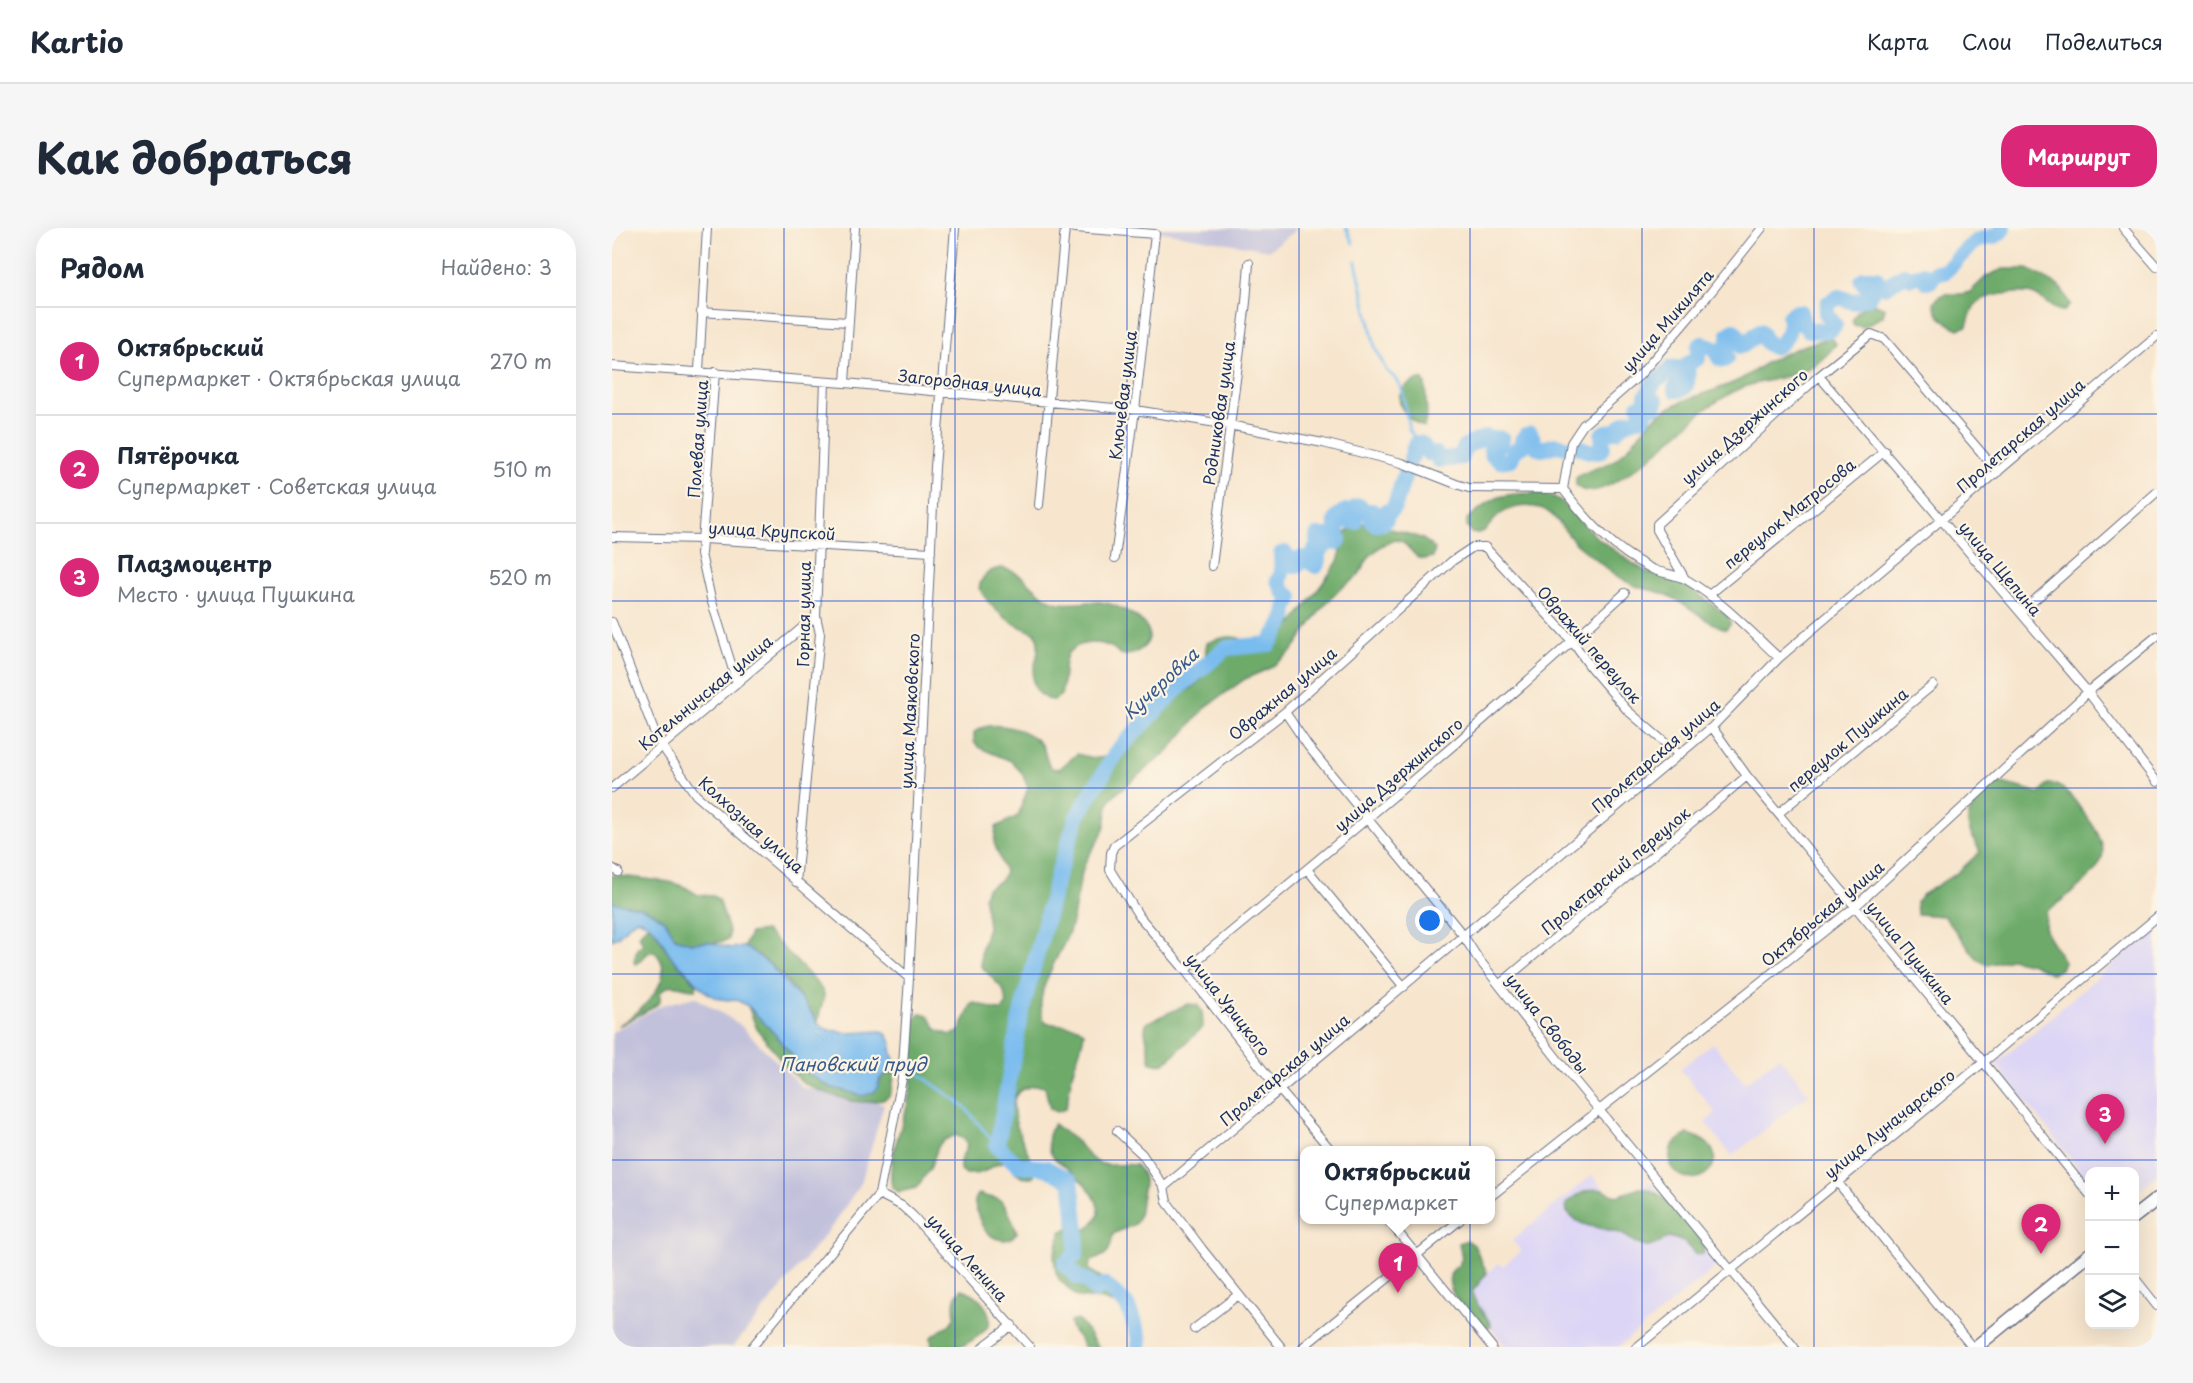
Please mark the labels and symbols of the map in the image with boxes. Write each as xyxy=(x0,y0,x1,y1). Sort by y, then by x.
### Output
street label: улица Микилята xyxy=(1615,263,1719,377)
street label: Ключевая улица xyxy=(1102,329,1142,461)
street label: Родниковая улица xyxy=(1196,339,1240,487)
street label: улица Дзержинского xyxy=(1675,362,1813,490)
street label: Загородная улица xyxy=(897,363,1043,401)
street label: Пролетарская улица xyxy=(1950,372,2090,498)
street label: Полевая улица xyxy=(681,379,713,499)
street label: переулок Матросова xyxy=(1718,452,1860,574)
street label: улица Крупской xyxy=(708,515,836,545)
street label: улица Щепина xyxy=(1954,515,2048,621)
street label: Горная улица xyxy=(790,561,816,667)
street label: Овражий переулок xyxy=(1532,580,1648,708)
street label: Котельничская улица xyxy=(633,629,777,755)
street label: улица Маяковского xyxy=(893,633,925,789)
water label: Кучеровка xyxy=(1116,640,1205,725)
street label: Овражная улица xyxy=(1223,641,1341,745)
street label: переулок Пушкина xyxy=(1781,681,1913,797)
street label: Пролетарская улица xyxy=(1585,692,1725,818)
street label: улица Дзержинского xyxy=(1328,711,1468,837)
street label: Колхозная улица xyxy=(694,770,810,878)
street label: Пролетарский переулок xyxy=(1535,800,1695,940)
street label: Октябрьская улица xyxy=(1755,854,1889,972)
street label: улица Пушкина xyxy=(1862,895,1960,1009)
your location xyxy=(1415,906,1444,935)
street label: улица Урицкого xyxy=(1181,947,1277,1061)
street label: улица Свободы xyxy=(1501,968,1595,1078)
street label: Пролетарская улица xyxy=(1214,1007,1354,1131)
water label: Пановский пруд xyxy=(780,1050,928,1077)
street label: улица Луначарского xyxy=(1818,1062,1960,1184)
pin: 3 xyxy=(2086,1094,2124,1144)
pin: 2 xyxy=(2022,1204,2060,1254)
street label: улица Ленина xyxy=(922,1208,1014,1306)
pin: 1 xyxy=(1378,1244,1418,1293)

